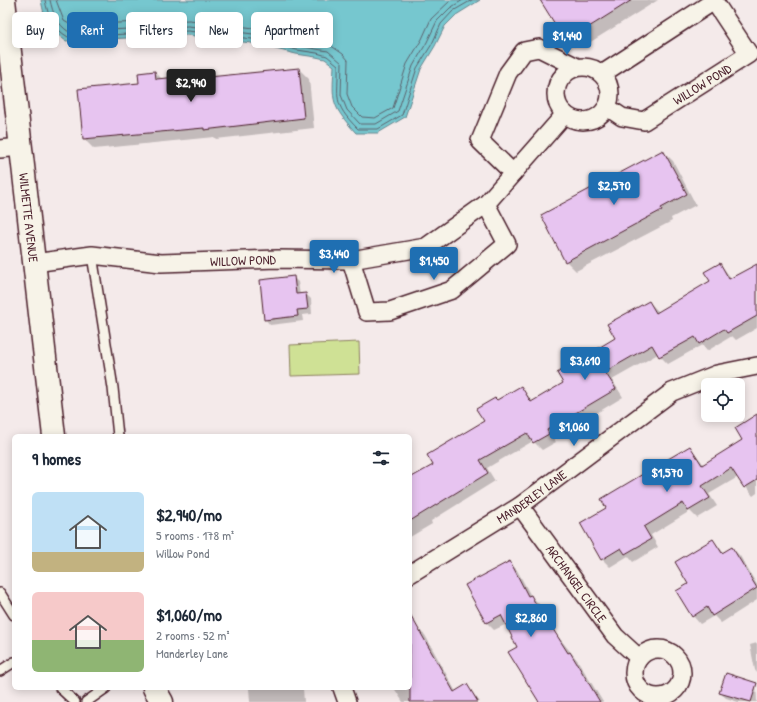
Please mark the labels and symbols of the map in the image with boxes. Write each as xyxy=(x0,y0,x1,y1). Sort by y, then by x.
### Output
pin: $1,440 xyxy=(534,22,600,56)
street label: WILLOW POND xyxy=(669,59,735,109)
pin: $2,940 xyxy=(158,69,224,103)
street label: WILMETTE AVENUE xyxy=(15,172,43,263)
pin: $2,570 xyxy=(581,172,647,206)
pin: $3,440 xyxy=(301,240,367,274)
pin: $1,450 xyxy=(401,247,467,281)
street label: WILLOW POND xyxy=(210,250,277,270)
pin: $3,610 xyxy=(552,347,618,381)
pin: $1,060 xyxy=(541,413,607,447)
pin: $1,570 xyxy=(634,459,700,493)
street label: MANDERLEY LANE xyxy=(493,465,570,528)
street label: ARCHANGEL CIRCLE xyxy=(542,541,611,626)
pin: $2,860 xyxy=(498,604,564,638)

